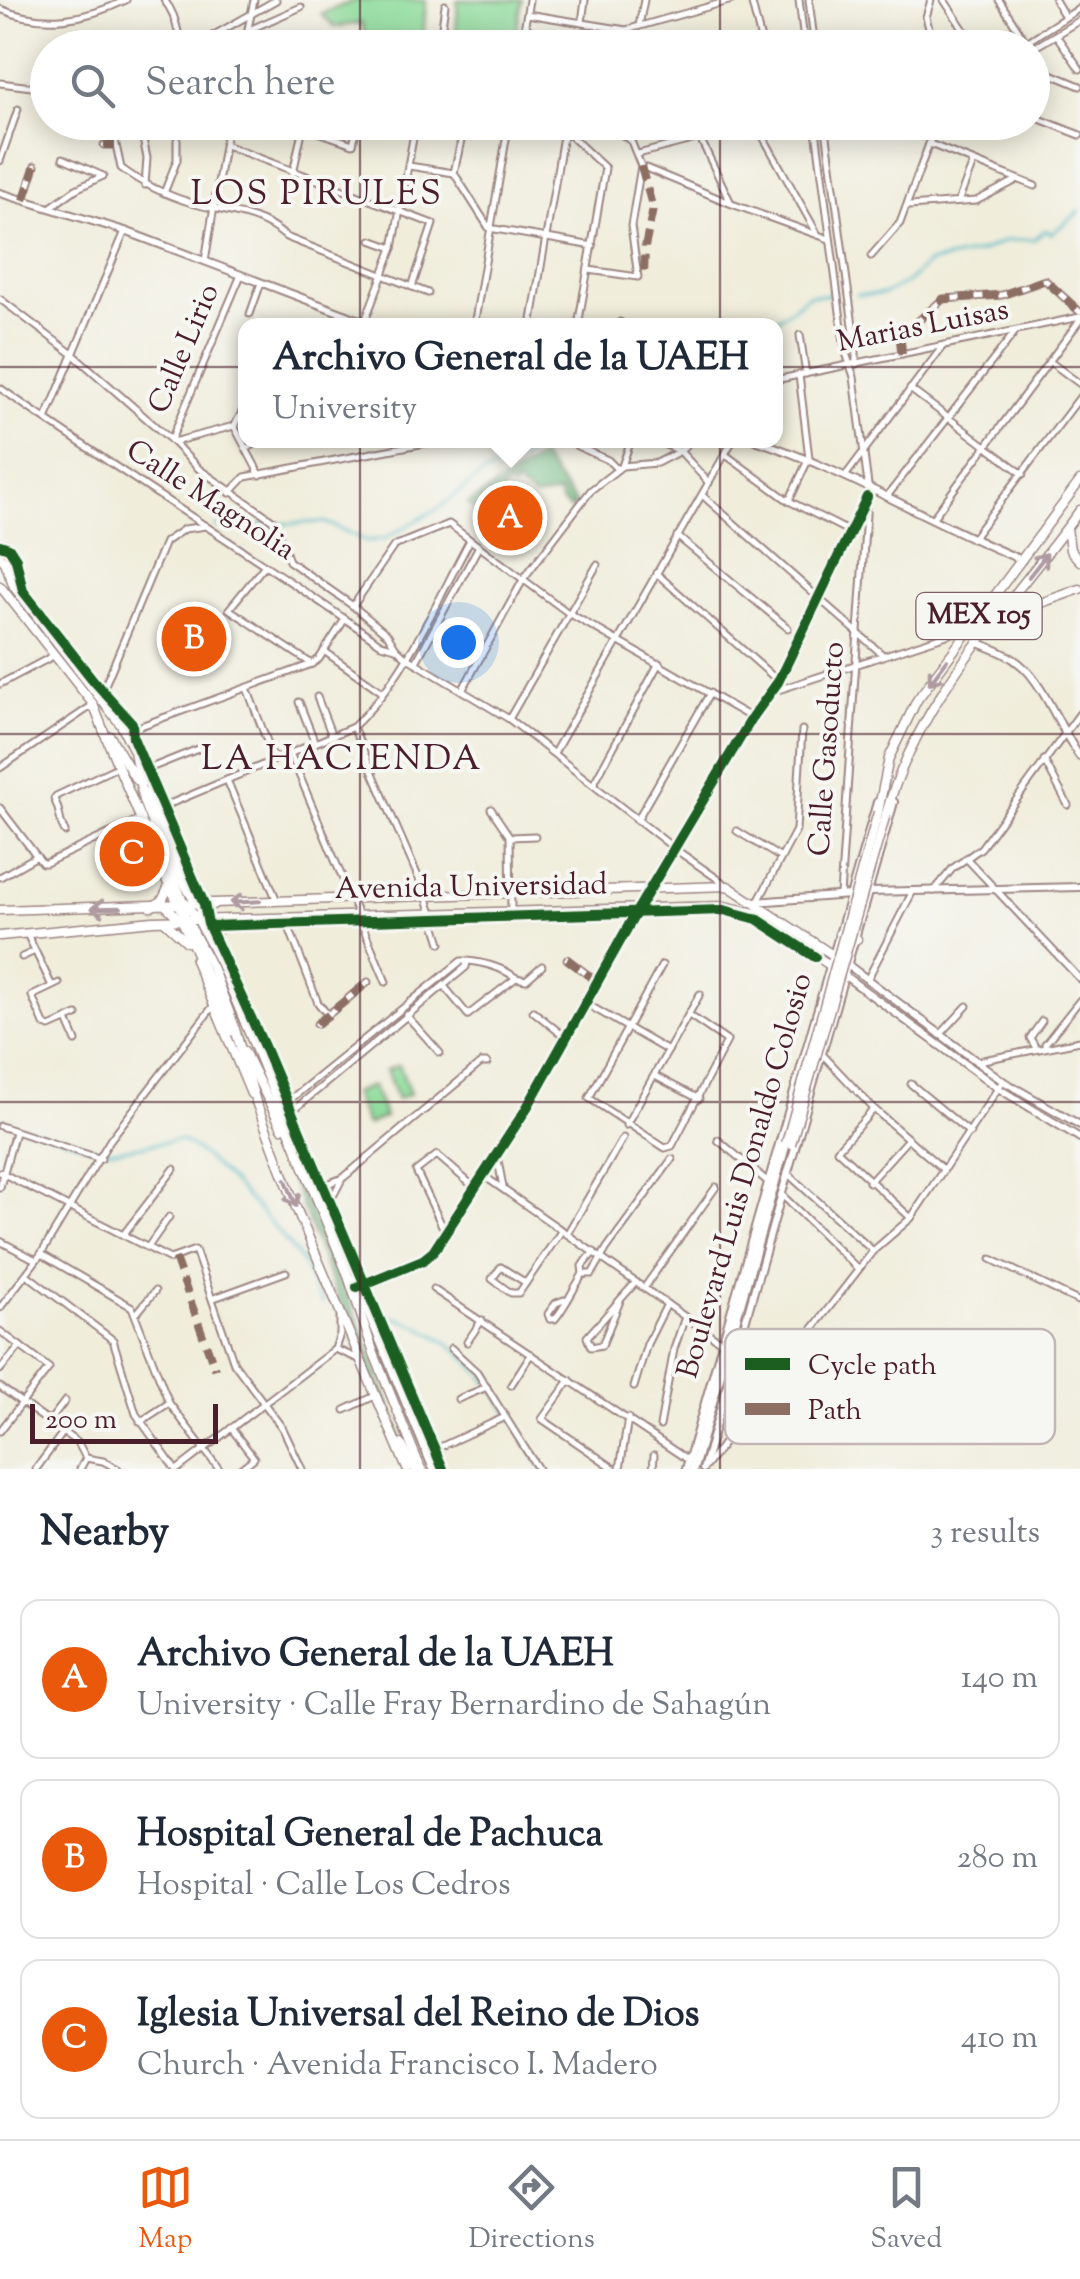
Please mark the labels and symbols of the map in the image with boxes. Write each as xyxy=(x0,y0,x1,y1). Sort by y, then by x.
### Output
district label: LOS PIRULES xyxy=(191,170,443,221)
street label: Calle Lirio xyxy=(138,278,232,420)
street label: Marias Luisas xyxy=(833,289,1013,365)
street label: Calle Magnolia xyxy=(117,430,303,572)
pin: A xyxy=(478,480,542,556)
one-way arrow xyxy=(1027,552,1049,578)
road number: MEX 105 xyxy=(916,593,1042,639)
pin: B xyxy=(162,602,226,676)
your location xyxy=(433,617,484,668)
street label: Calle Gasoducto xyxy=(799,640,857,858)
one-way arrow xyxy=(928,658,949,685)
district label: LA HACIENDA xyxy=(201,735,483,786)
pin: C xyxy=(100,816,164,892)
street label: Avenida Universidad xyxy=(334,864,608,912)
one-way arrow xyxy=(230,893,262,912)
one-way arrow xyxy=(90,898,122,917)
street label: Boulevard Luis Donaldo Colosio xyxy=(667,968,825,1384)
one-way arrow xyxy=(283,1177,301,1208)
legend xyxy=(725,1329,1055,1444)
text: Cycle path xyxy=(808,1347,937,1387)
text: Path xyxy=(808,1392,862,1432)
scale bar xyxy=(30,1399,218,1444)

